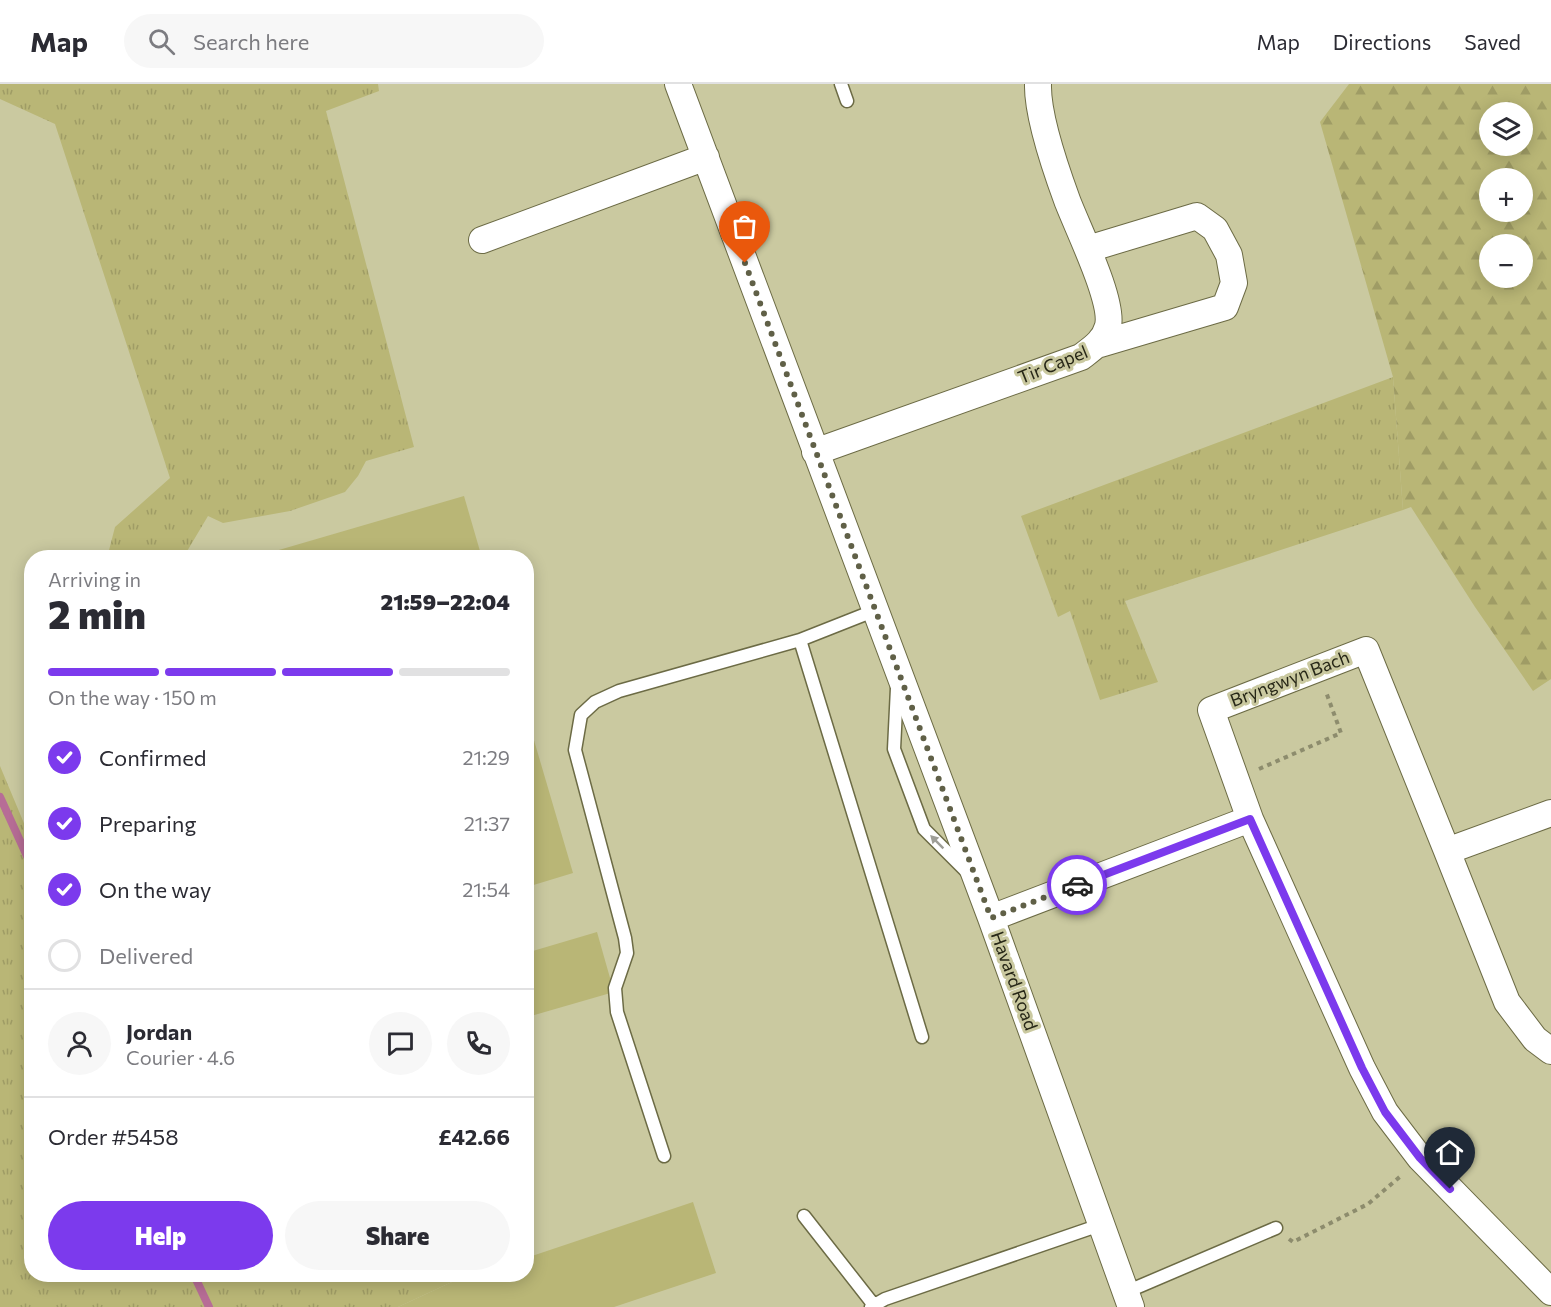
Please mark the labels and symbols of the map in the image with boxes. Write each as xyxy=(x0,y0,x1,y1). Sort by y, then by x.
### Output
pin xyxy=(719,201,770,263)
street label: Tir Capel xyxy=(1015,340,1091,388)
street label: Bryngwyn Bach xyxy=(1227,645,1352,711)
one-way arrow xyxy=(930,836,944,850)
courier xyxy=(1047,855,1107,915)
street label: Havard Road xyxy=(987,928,1043,1033)
pin xyxy=(1424,1127,1475,1189)

